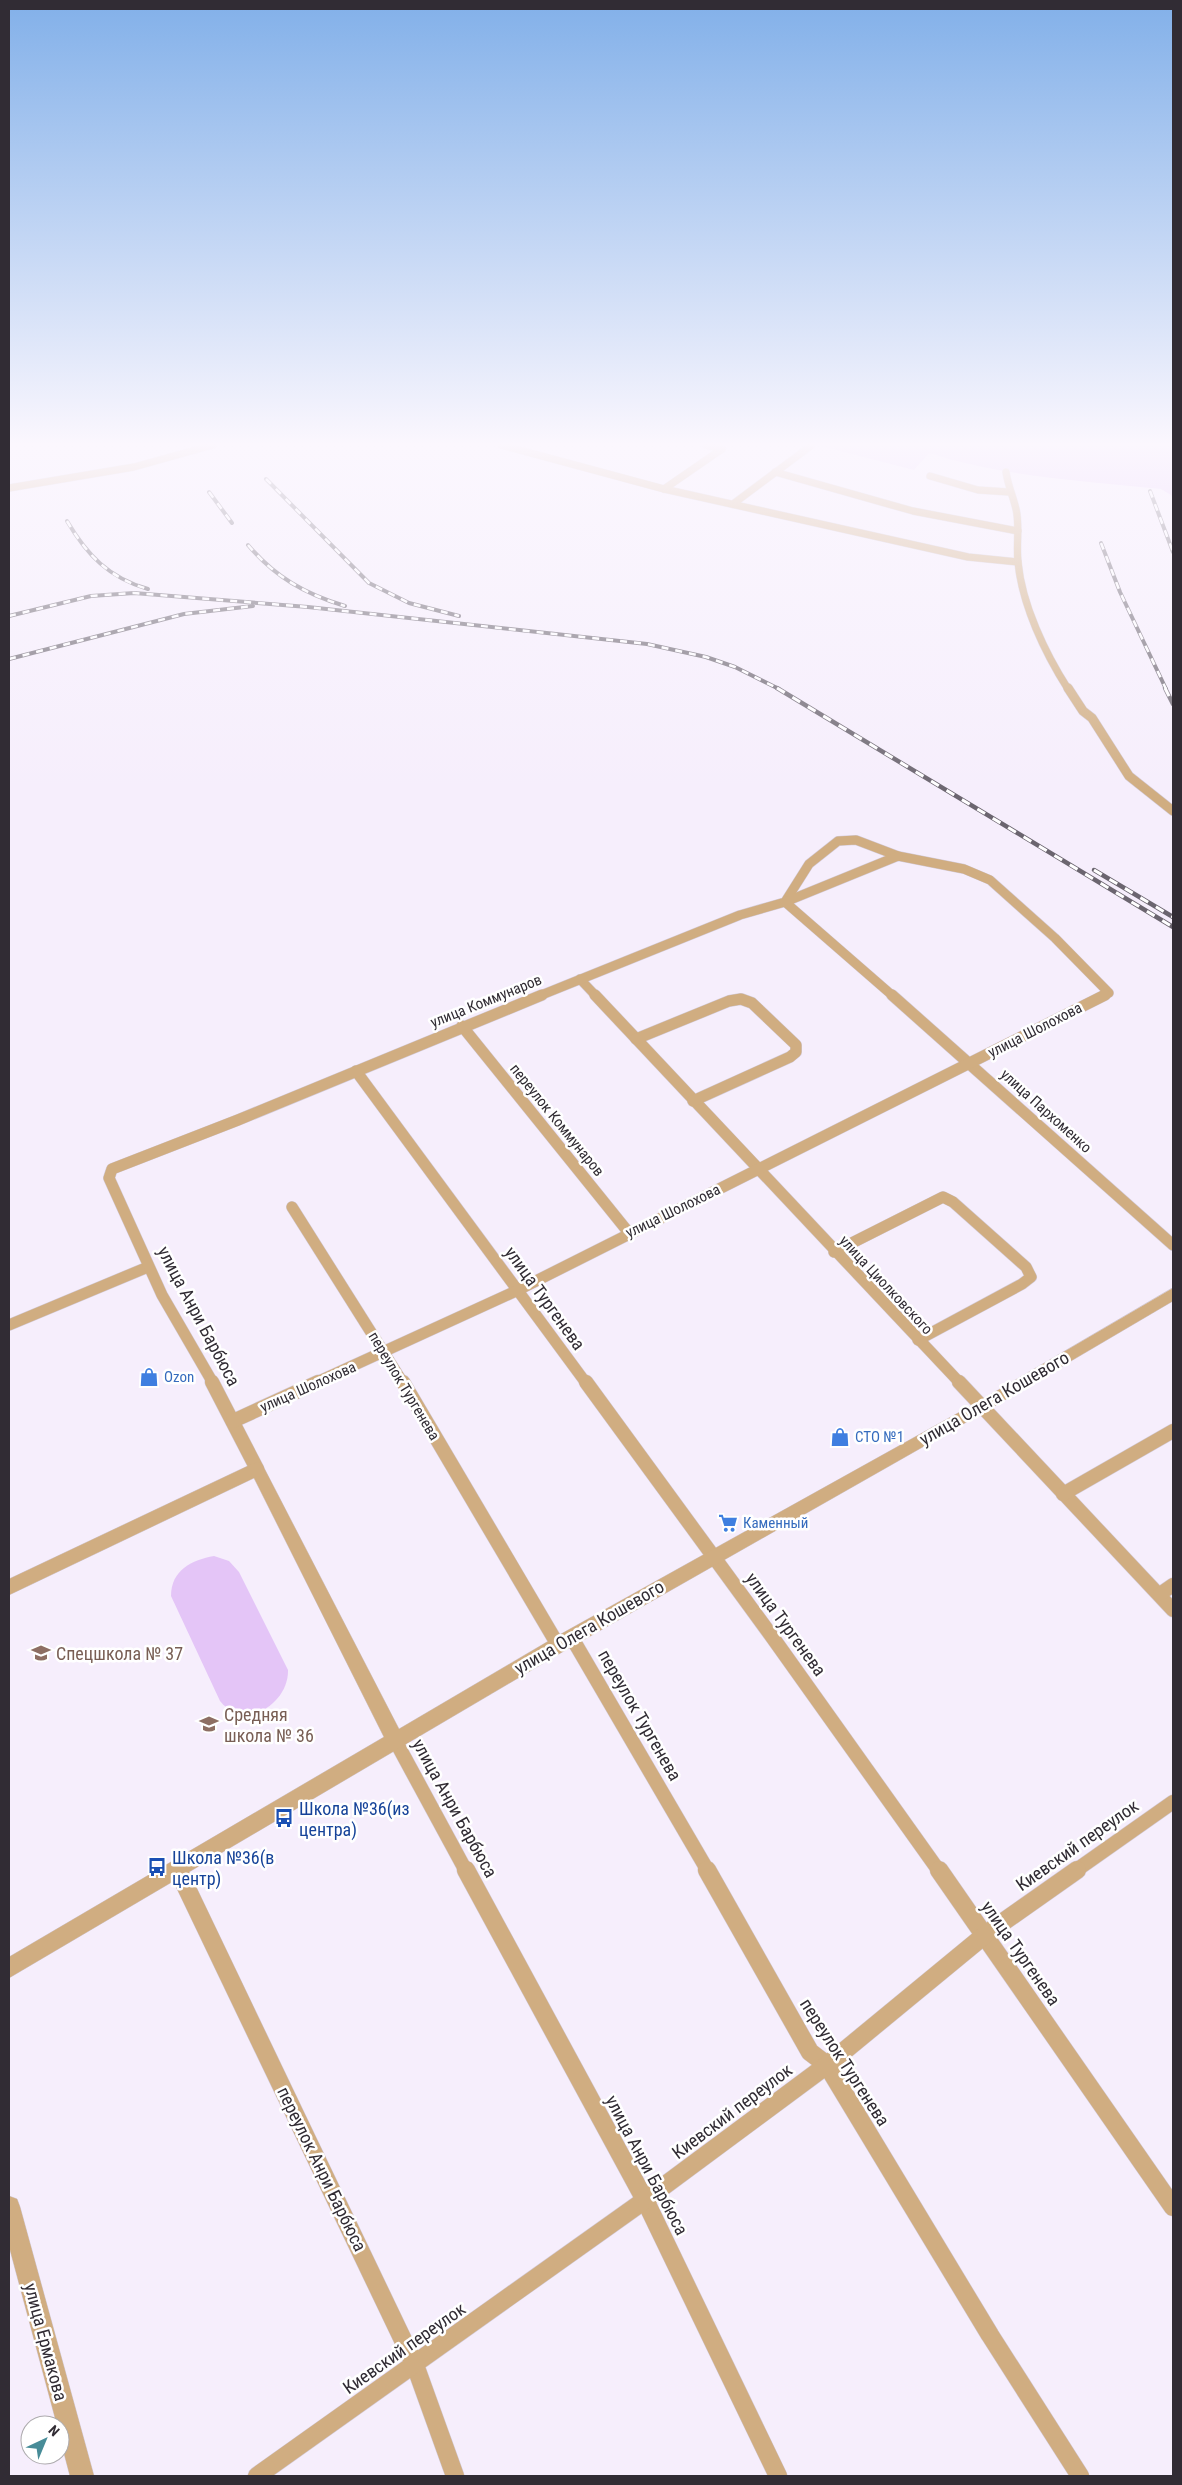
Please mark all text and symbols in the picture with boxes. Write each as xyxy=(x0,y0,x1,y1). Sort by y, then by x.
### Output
street label: улица Коммунаров xyxy=(428,970,544,1032)
street label: улица Шолохова xyxy=(985,999,1085,1061)
street label: переулок Коммунаров xyxy=(506,1060,608,1180)
street label: улица Пархоменко xyxy=(997,1065,1095,1157)
street label: улица Шолохова xyxy=(623,1180,723,1242)
street label: улица Циолковского xyxy=(836,1232,936,1338)
street label: улица Тургенева xyxy=(500,1242,590,1354)
street label: улица Анри Барбюса xyxy=(153,1243,245,1389)
street label: переулок Тургенева xyxy=(365,1329,443,1443)
street label: улица Олега Кошевого xyxy=(915,1347,1073,1449)
street label: улица Шолохова xyxy=(257,1358,359,1416)
shop icon: Ozon xyxy=(138,1366,160,1388)
place label: Ozon xyxy=(164,1368,194,1386)
shop icon: СТО №1 xyxy=(829,1426,851,1448)
place label: СТО №1 xyxy=(855,1428,904,1446)
supermarket icon: Каменный xyxy=(717,1512,739,1534)
place label: Каменный xyxy=(743,1514,808,1532)
street label: улица Тургенева xyxy=(741,1568,831,1680)
street label: улица Олега Кошевого xyxy=(510,1576,668,1678)
school or university icon: Спецшкола № 37 xyxy=(30,1642,52,1664)
place label: Спецшкола № 37 xyxy=(56,1643,183,1664)
street label: переулок Тургенева xyxy=(594,1646,686,1784)
place label: Средняя школа № 36 xyxy=(224,1704,314,1746)
school or university icon: Средняя школа № 36 xyxy=(198,1713,220,1735)
street label: улица Анри Барбюса xyxy=(408,1735,502,1881)
street label: Киевский переулок xyxy=(1012,1795,1143,1895)
place label: Школа №36(из центра) xyxy=(299,1798,410,1841)
bus stop icon: Школа №36(из центра) xyxy=(273,1807,295,1829)
place label: Школа №36(в центр) xyxy=(172,1847,274,1890)
bus stop icon: Школа №36(в центр) xyxy=(146,1856,168,1878)
street label: улица Тургенева xyxy=(977,1897,1065,2009)
street label: переулок Тургенева xyxy=(796,1994,894,2130)
street label: Киевский переулок xyxy=(668,2059,796,2163)
street label: переулок Анри Барбюса xyxy=(273,2083,371,2255)
street label: улица Анри Барбюса xyxy=(601,2092,693,2238)
street label: улица Ермакова xyxy=(20,2281,72,2403)
street label: Киевский переулок xyxy=(339,2298,470,2398)
north arrow xyxy=(20,2415,70,2465)
text: N xyxy=(45,2422,63,2439)

